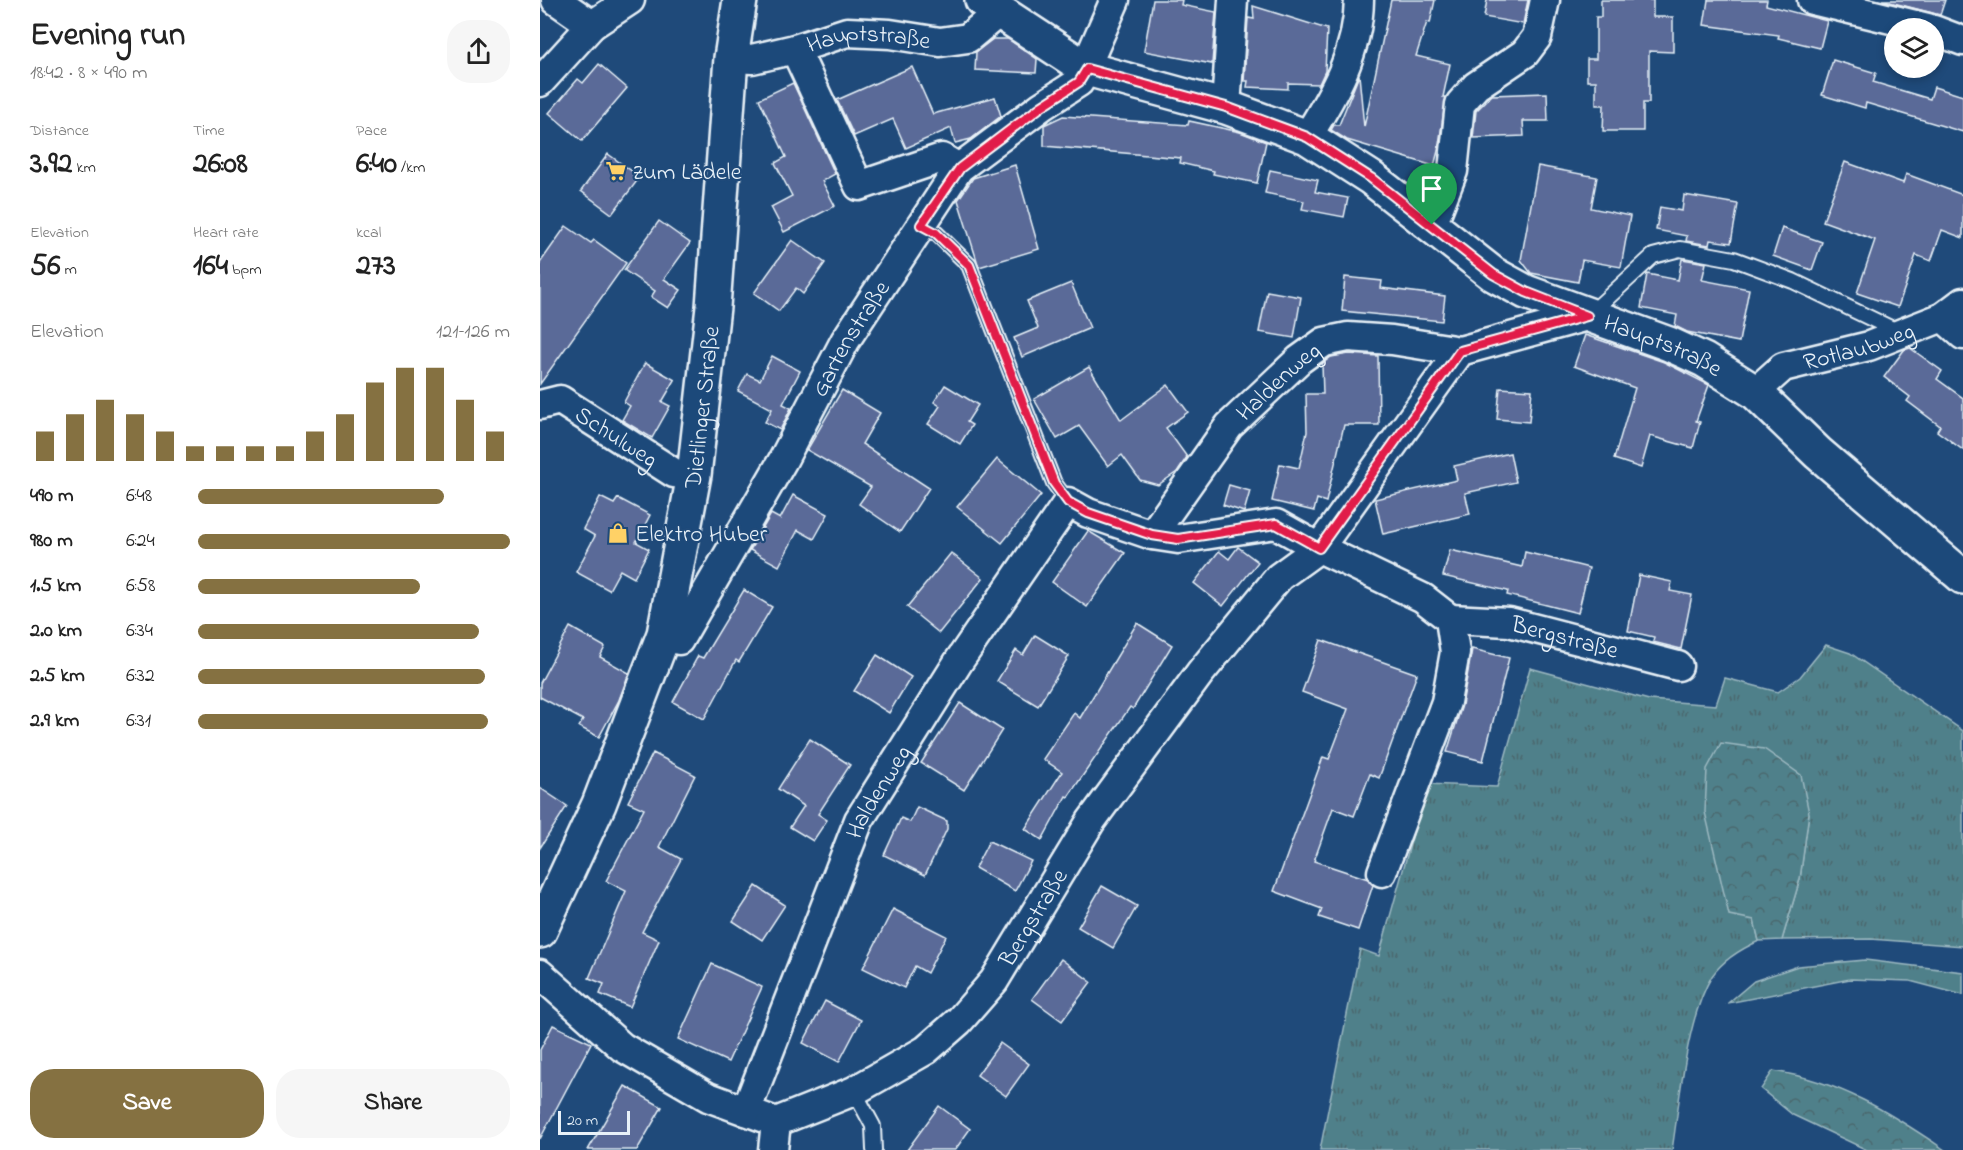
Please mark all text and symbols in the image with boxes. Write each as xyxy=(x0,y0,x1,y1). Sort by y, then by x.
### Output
text: Evening run xyxy=(30,12,185,60)
street label: Hauptstraße xyxy=(803,17,933,64)
map controls xyxy=(1884,18,1944,78)
button: layers xyxy=(1884,18,1944,78)
button: share xyxy=(447,20,510,83)
text: 18:42 · 8 × 490 m xyxy=(30,59,147,88)
text: Distance xyxy=(30,119,89,143)
text: Time xyxy=(193,119,225,143)
text: Pace xyxy=(356,119,387,143)
text: 3.92 xyxy=(30,143,72,187)
text: 26:08 xyxy=(193,143,248,187)
text: 6:40 xyxy=(356,143,397,187)
text: km xyxy=(72,156,96,180)
text: /km xyxy=(397,156,425,180)
place label: zum Lädele xyxy=(633,156,742,191)
supermarket icon: zum Lädele xyxy=(604,159,628,183)
pin xyxy=(1406,163,1457,225)
icon: arrive xyxy=(1415,172,1448,205)
text: Elevation xyxy=(30,221,89,245)
text: Heart rate xyxy=(193,221,259,245)
text: kcal xyxy=(356,221,381,245)
text: 56 xyxy=(30,245,60,289)
text: 164 xyxy=(193,245,228,289)
text: 273 xyxy=(356,245,396,289)
text: m xyxy=(60,258,77,282)
text: bpm xyxy=(228,258,262,282)
street label: Gartenstraße xyxy=(804,274,900,404)
street label: Hauptstraße xyxy=(1598,307,1729,387)
street label: Rotlaubweg xyxy=(1800,315,1920,381)
text: Elevation xyxy=(30,318,104,347)
text: 121–126 m xyxy=(436,318,510,347)
street label: Dietlinger Straße xyxy=(677,324,731,493)
street label: Haldenweg xyxy=(1229,335,1329,431)
street label: Schulweg xyxy=(567,399,664,478)
text: 490 m xyxy=(30,482,73,511)
text: 6:48 xyxy=(126,482,152,511)
place label: Elektro Huber xyxy=(635,518,768,553)
shop icon: Elektro Huber xyxy=(606,521,630,545)
text: 980 m xyxy=(30,527,73,556)
text: 6:24 xyxy=(126,527,155,556)
text: 1.5 km xyxy=(30,572,81,601)
text: 6:58 xyxy=(126,572,155,601)
street label: Bergstraße xyxy=(1506,608,1622,670)
text: 2.0 km xyxy=(30,617,82,646)
text: 6:34 xyxy=(126,617,153,646)
text: 2.5 km xyxy=(30,662,85,691)
text: 6:32 xyxy=(126,662,155,691)
text: 2.9 km xyxy=(30,707,79,736)
text: 6:31 xyxy=(126,707,151,736)
street label: Haldenweg xyxy=(838,739,922,844)
street label: Bergstraße xyxy=(991,863,1078,975)
button: Save xyxy=(30,1069,264,1138)
button: Share xyxy=(276,1069,510,1138)
scale bar xyxy=(558,1108,630,1136)
text: 20 m xyxy=(567,1109,598,1133)

